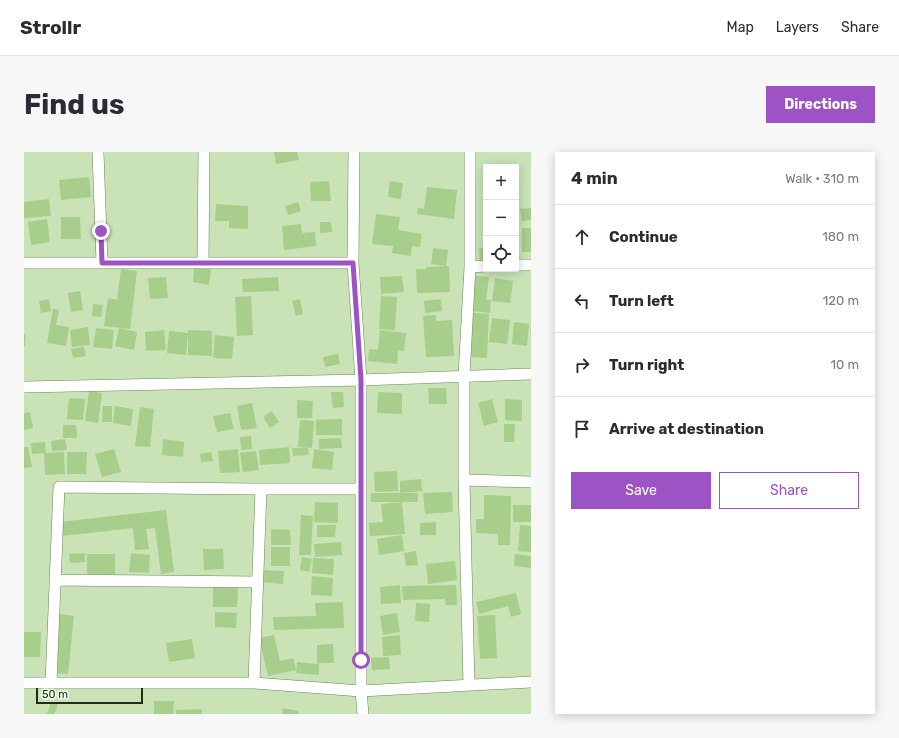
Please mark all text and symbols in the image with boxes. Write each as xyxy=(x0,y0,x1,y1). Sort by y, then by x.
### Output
text: Strollr xyxy=(20,16,81,39)
text: Map xyxy=(727,19,754,36)
text: Layers xyxy=(776,19,819,36)
text: Share xyxy=(841,19,879,36)
button: Directions xyxy=(766,86,875,123)
text: Find us xyxy=(24,88,124,121)
map controls xyxy=(483,164,519,272)
button: + xyxy=(483,164,519,200)
text: 4 min xyxy=(571,168,618,188)
text: Walk · 310 m xyxy=(785,171,859,186)
button: − xyxy=(483,200,519,236)
route end xyxy=(92,222,110,240)
icon: ahead xyxy=(571,226,593,248)
text: Continue xyxy=(609,228,678,246)
text: 180 m xyxy=(822,229,859,244)
button: locate xyxy=(483,236,519,272)
icon: left xyxy=(571,290,593,312)
text: Turn left xyxy=(609,292,674,310)
text: 120 m xyxy=(823,293,859,308)
icon: right xyxy=(571,354,593,376)
text: Turn right xyxy=(609,356,684,374)
text: 10 m xyxy=(830,357,859,372)
icon: arrive xyxy=(571,418,593,440)
text: Arrive at destination xyxy=(609,420,764,438)
button: Save xyxy=(571,472,711,509)
button: Share xyxy=(719,472,859,509)
route start xyxy=(352,651,370,669)
scale bar xyxy=(36,686,143,705)
text: 50 m xyxy=(42,688,68,701)

